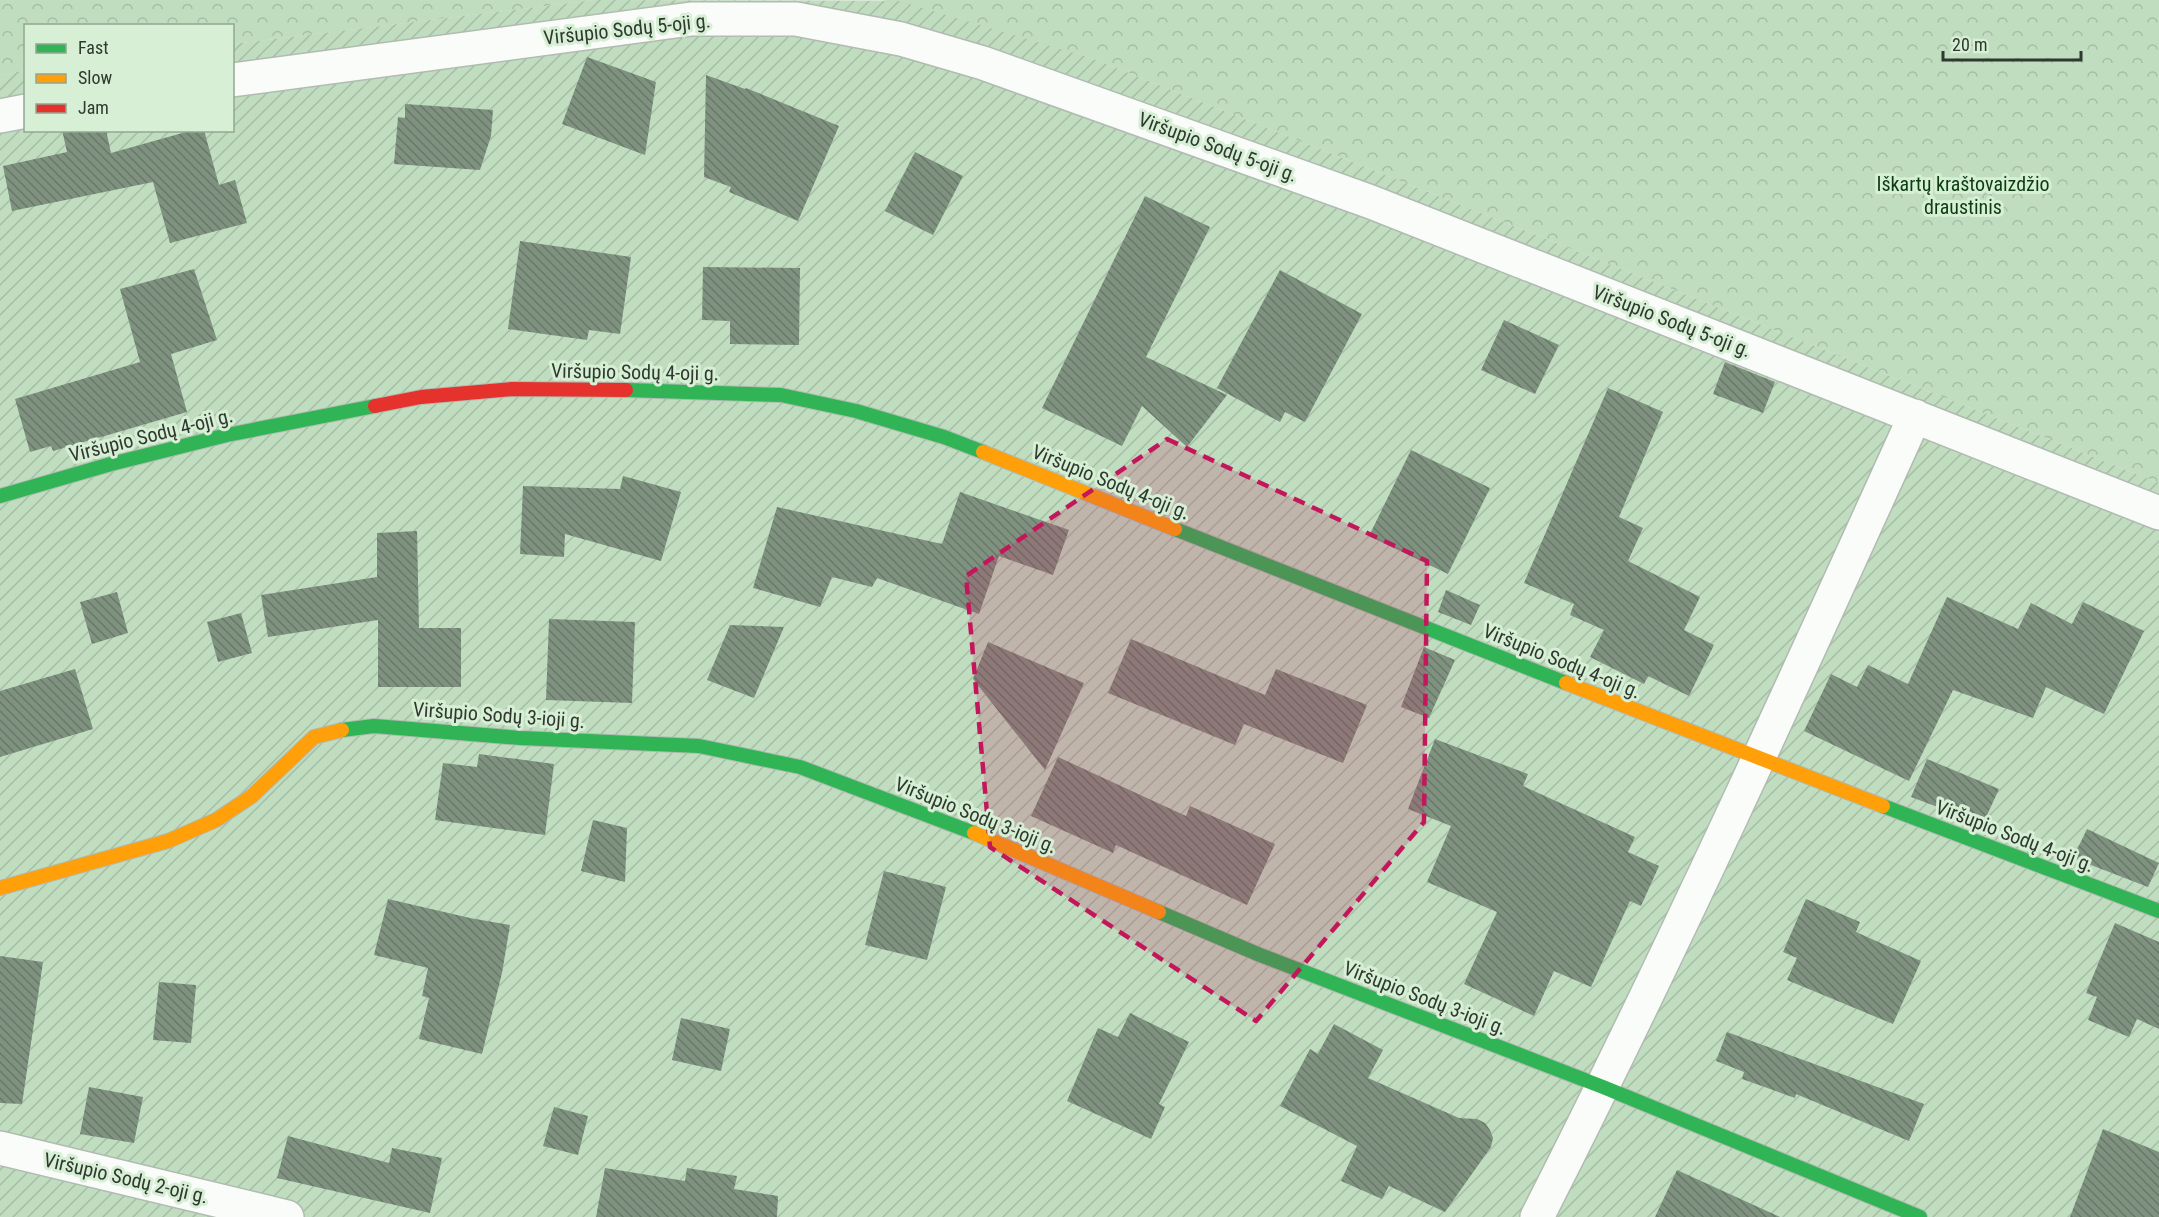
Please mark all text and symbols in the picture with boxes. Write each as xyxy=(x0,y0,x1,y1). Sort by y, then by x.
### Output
street label: Viršupio Sodų 5-oji g. xyxy=(542,8,712,50)
legend xyxy=(24,24,234,132)
scale bar xyxy=(1943,24,2081,62)
text: 20 m xyxy=(1952,34,1987,55)
text: Fast xyxy=(78,37,109,58)
text: Slow xyxy=(78,67,113,88)
text: Jam xyxy=(78,97,109,118)
street label: Viršupio Sodų 5-oji g. xyxy=(1135,107,1301,187)
park label: Iškartų kraštovaizdžio draustinis xyxy=(1876,172,2050,219)
street label: Viršupio Sodų 5-oji g. xyxy=(1589,280,1755,362)
street label: Viršupio Sodų 4-oji g. xyxy=(551,359,719,385)
street label: Viršupio Sodų 4-oji g. xyxy=(67,403,235,467)
street label: Viršupio Sodų 4-oji g. xyxy=(1029,439,1193,525)
street label: Viršupio Sodų 4-oji g. xyxy=(1480,618,1644,704)
street label: Viršupio Sodų 3-ioji g. xyxy=(412,697,586,733)
street label: Viršupio Sodų 3-ioji g. xyxy=(891,772,1061,858)
street label: Viršupio Sodų 4-oji g. xyxy=(1932,795,2098,877)
street label: Viršupio Sodų 3-ioji g. xyxy=(1340,956,1510,1040)
street label: Viršupio Sodų 2-oji g. xyxy=(41,1147,211,1209)

